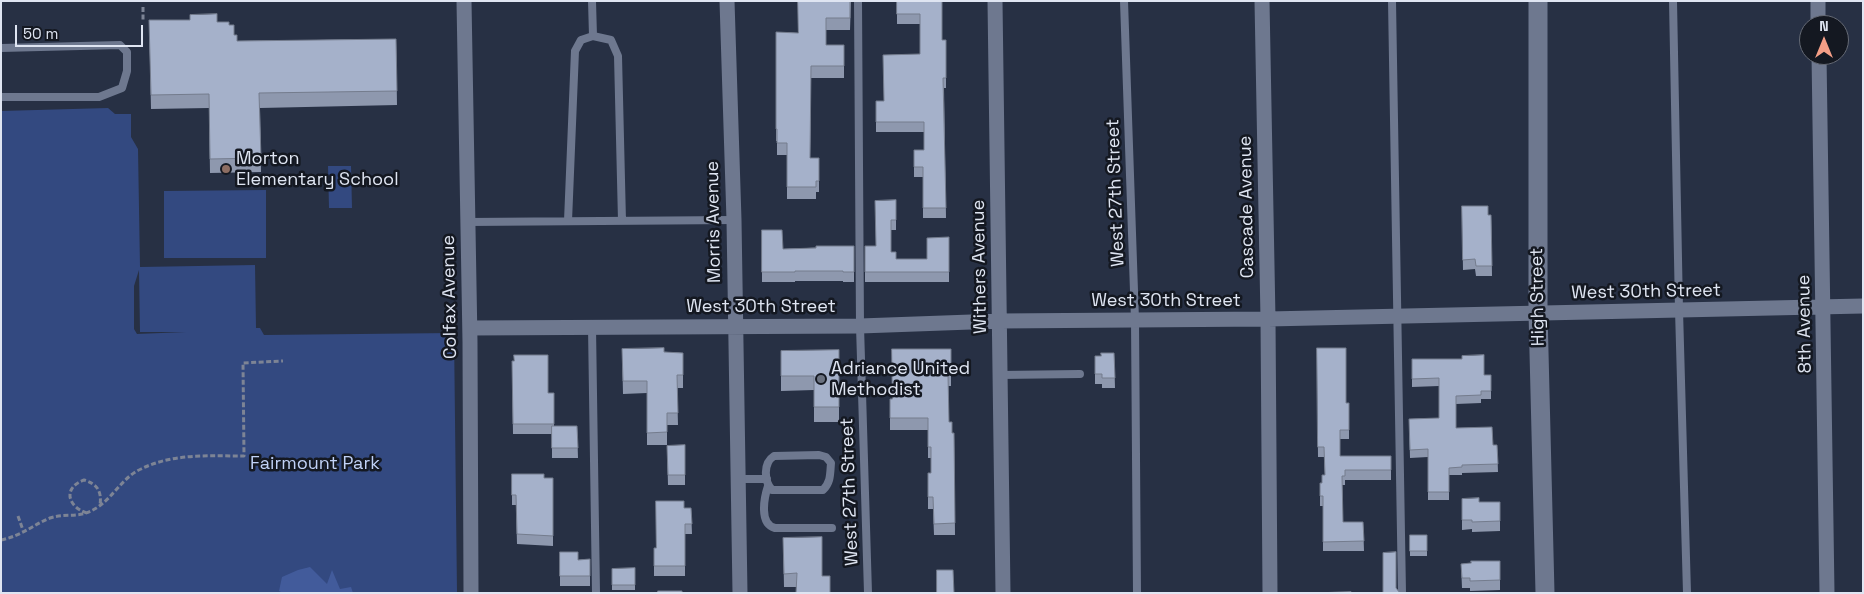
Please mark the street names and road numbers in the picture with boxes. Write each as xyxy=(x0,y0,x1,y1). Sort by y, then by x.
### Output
street label: West 27th Street xyxy=(1103,119,1129,267)
street label: Cascade Avenue xyxy=(1235,136,1259,278)
street label: Morris Avenue xyxy=(702,161,726,283)
street label: Withers Avenue xyxy=(968,200,992,334)
street label: Colfax Avenue xyxy=(438,235,462,359)
street label: High Street xyxy=(1526,248,1550,346)
street label: 8th Avenue xyxy=(1793,274,1817,374)
street label: West 30th Street xyxy=(1571,280,1721,304)
street label: West 30th Street xyxy=(1091,290,1241,312)
street label: West 30th Street xyxy=(686,296,836,318)
street label: West 27th Street xyxy=(837,418,863,566)

